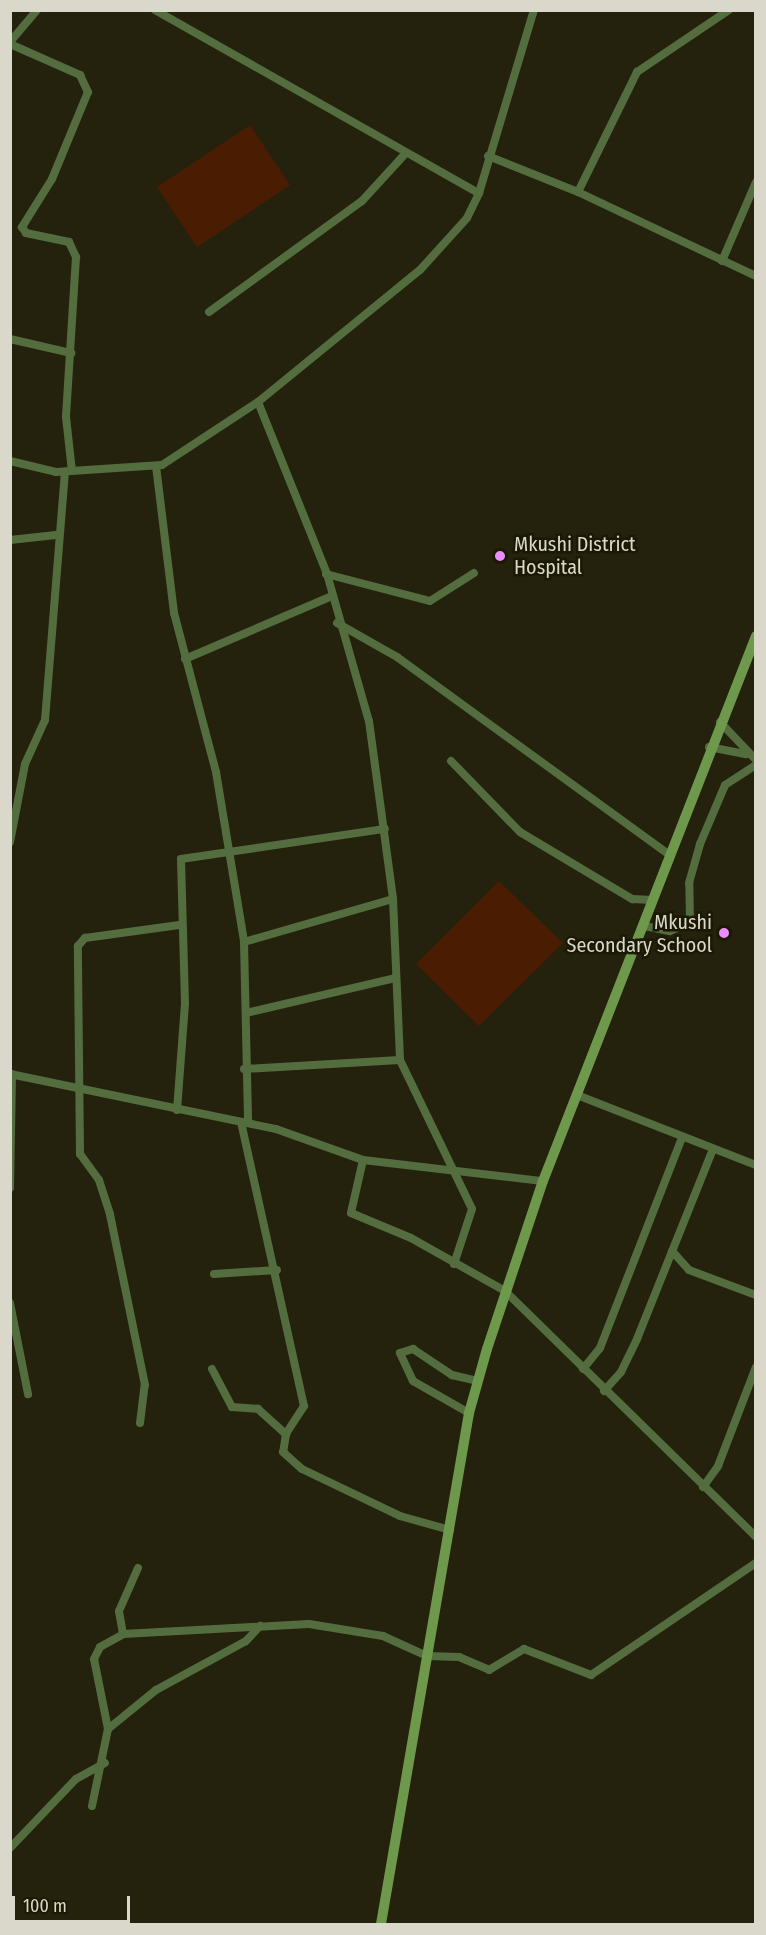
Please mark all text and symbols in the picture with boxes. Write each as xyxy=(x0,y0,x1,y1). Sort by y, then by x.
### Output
place label: Mkushi District Hospital xyxy=(514,532,636,579)
marker: Mkushi District Hospital xyxy=(491,547,509,565)
place label: Mkushi Secondary School xyxy=(567,910,712,957)
marker: Mkushi Secondary School xyxy=(717,926,731,940)
scale bar xyxy=(15,1884,134,1922)
text: 100 m xyxy=(23,1895,67,1917)

